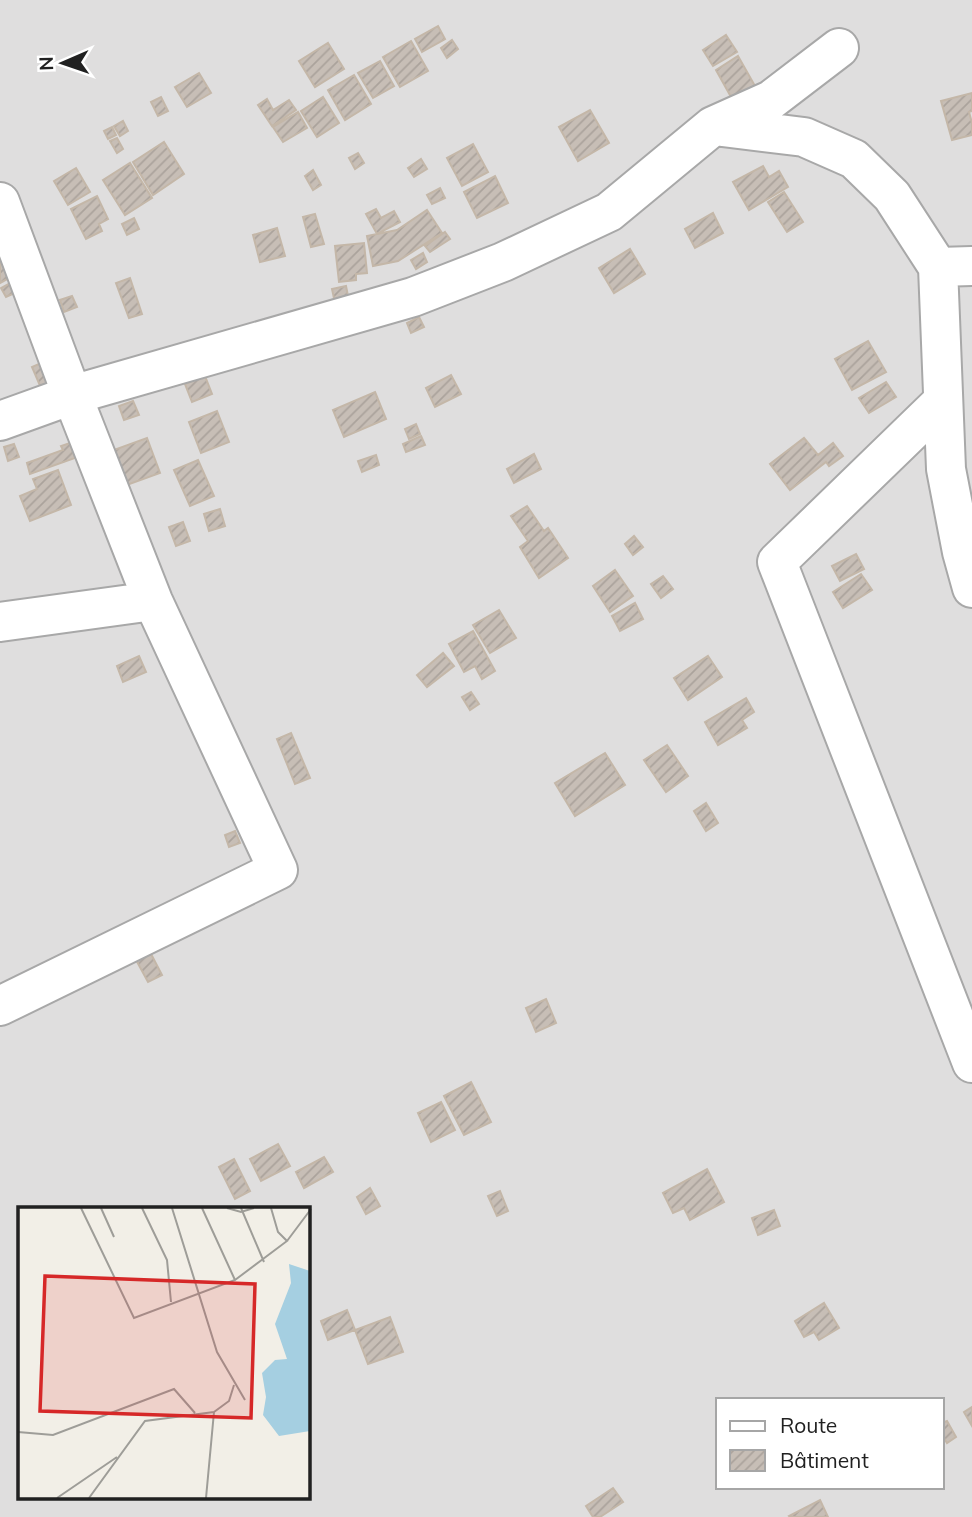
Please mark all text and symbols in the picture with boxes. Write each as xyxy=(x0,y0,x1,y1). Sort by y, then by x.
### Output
north arrow xyxy=(28,28,98,98)
text: N xyxy=(34,56,58,71)
inset map xyxy=(18,1207,310,1500)
legend xyxy=(716,1398,944,1489)
text: Route xyxy=(780,1412,837,1438)
text: Bâtiment xyxy=(780,1447,869,1473)

